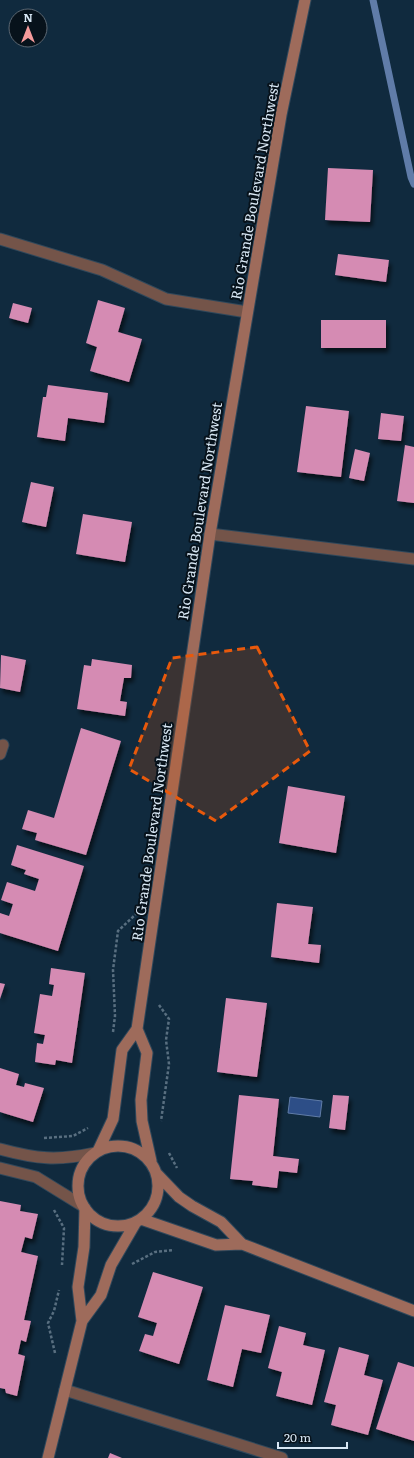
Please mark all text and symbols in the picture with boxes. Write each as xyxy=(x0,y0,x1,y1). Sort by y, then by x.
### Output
north arrow xyxy=(8,8,48,48)
text: N xyxy=(23,9,33,25)
street label: Rio Grande Boulevard Northwest xyxy=(225,81,283,301)
street label: Rio Grande Boulevard Northwest xyxy=(172,400,226,621)
street label: Rio Grande Boulevard Northwest xyxy=(126,721,176,942)
scale bar xyxy=(278,1424,347,1450)
text: 20 m xyxy=(284,1428,311,1446)

